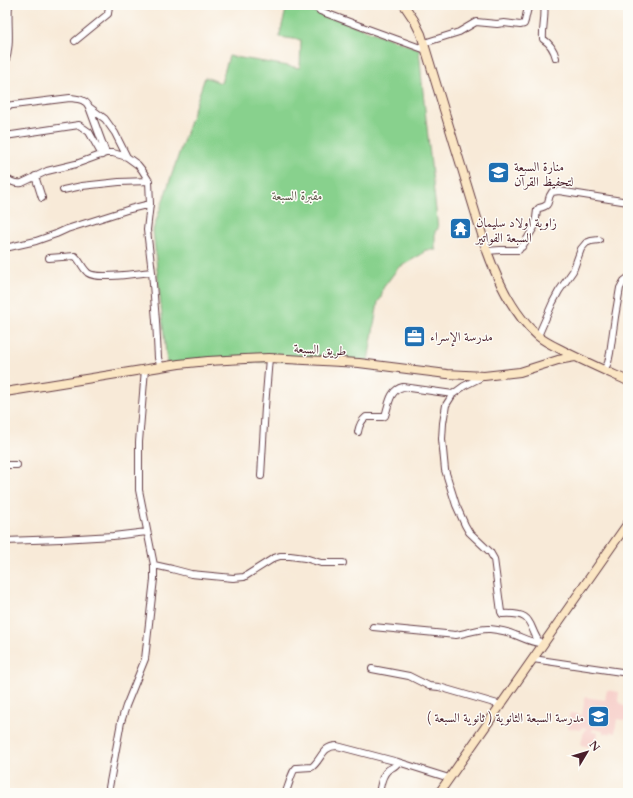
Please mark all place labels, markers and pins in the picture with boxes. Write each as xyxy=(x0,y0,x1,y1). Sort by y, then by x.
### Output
place label: منارة السبعة لتحفيظ القرآن xyxy=(514,158,573,191)
school or university icon: منارة السبعة لتحفيظ القرآن xyxy=(486,160,512,186)
place label: زاوية اولاد سليمان السبعة الفواتير xyxy=(474,214,557,247)
temple icon: زاوية اولاد سليمان السبعة الفواتير xyxy=(448,216,474,242)
office icon: مدرسة الإسراء xyxy=(401,323,427,349)
place label: مدرسة الإسراء xyxy=(430,328,493,347)
school or university icon: ( مدرسة السبعة الثانوية ( ثانوية السبعة xyxy=(586,704,612,730)
place label: ( مدرسة السبعة الثانوية ( ثانوية السبعة xyxy=(427,709,584,727)

